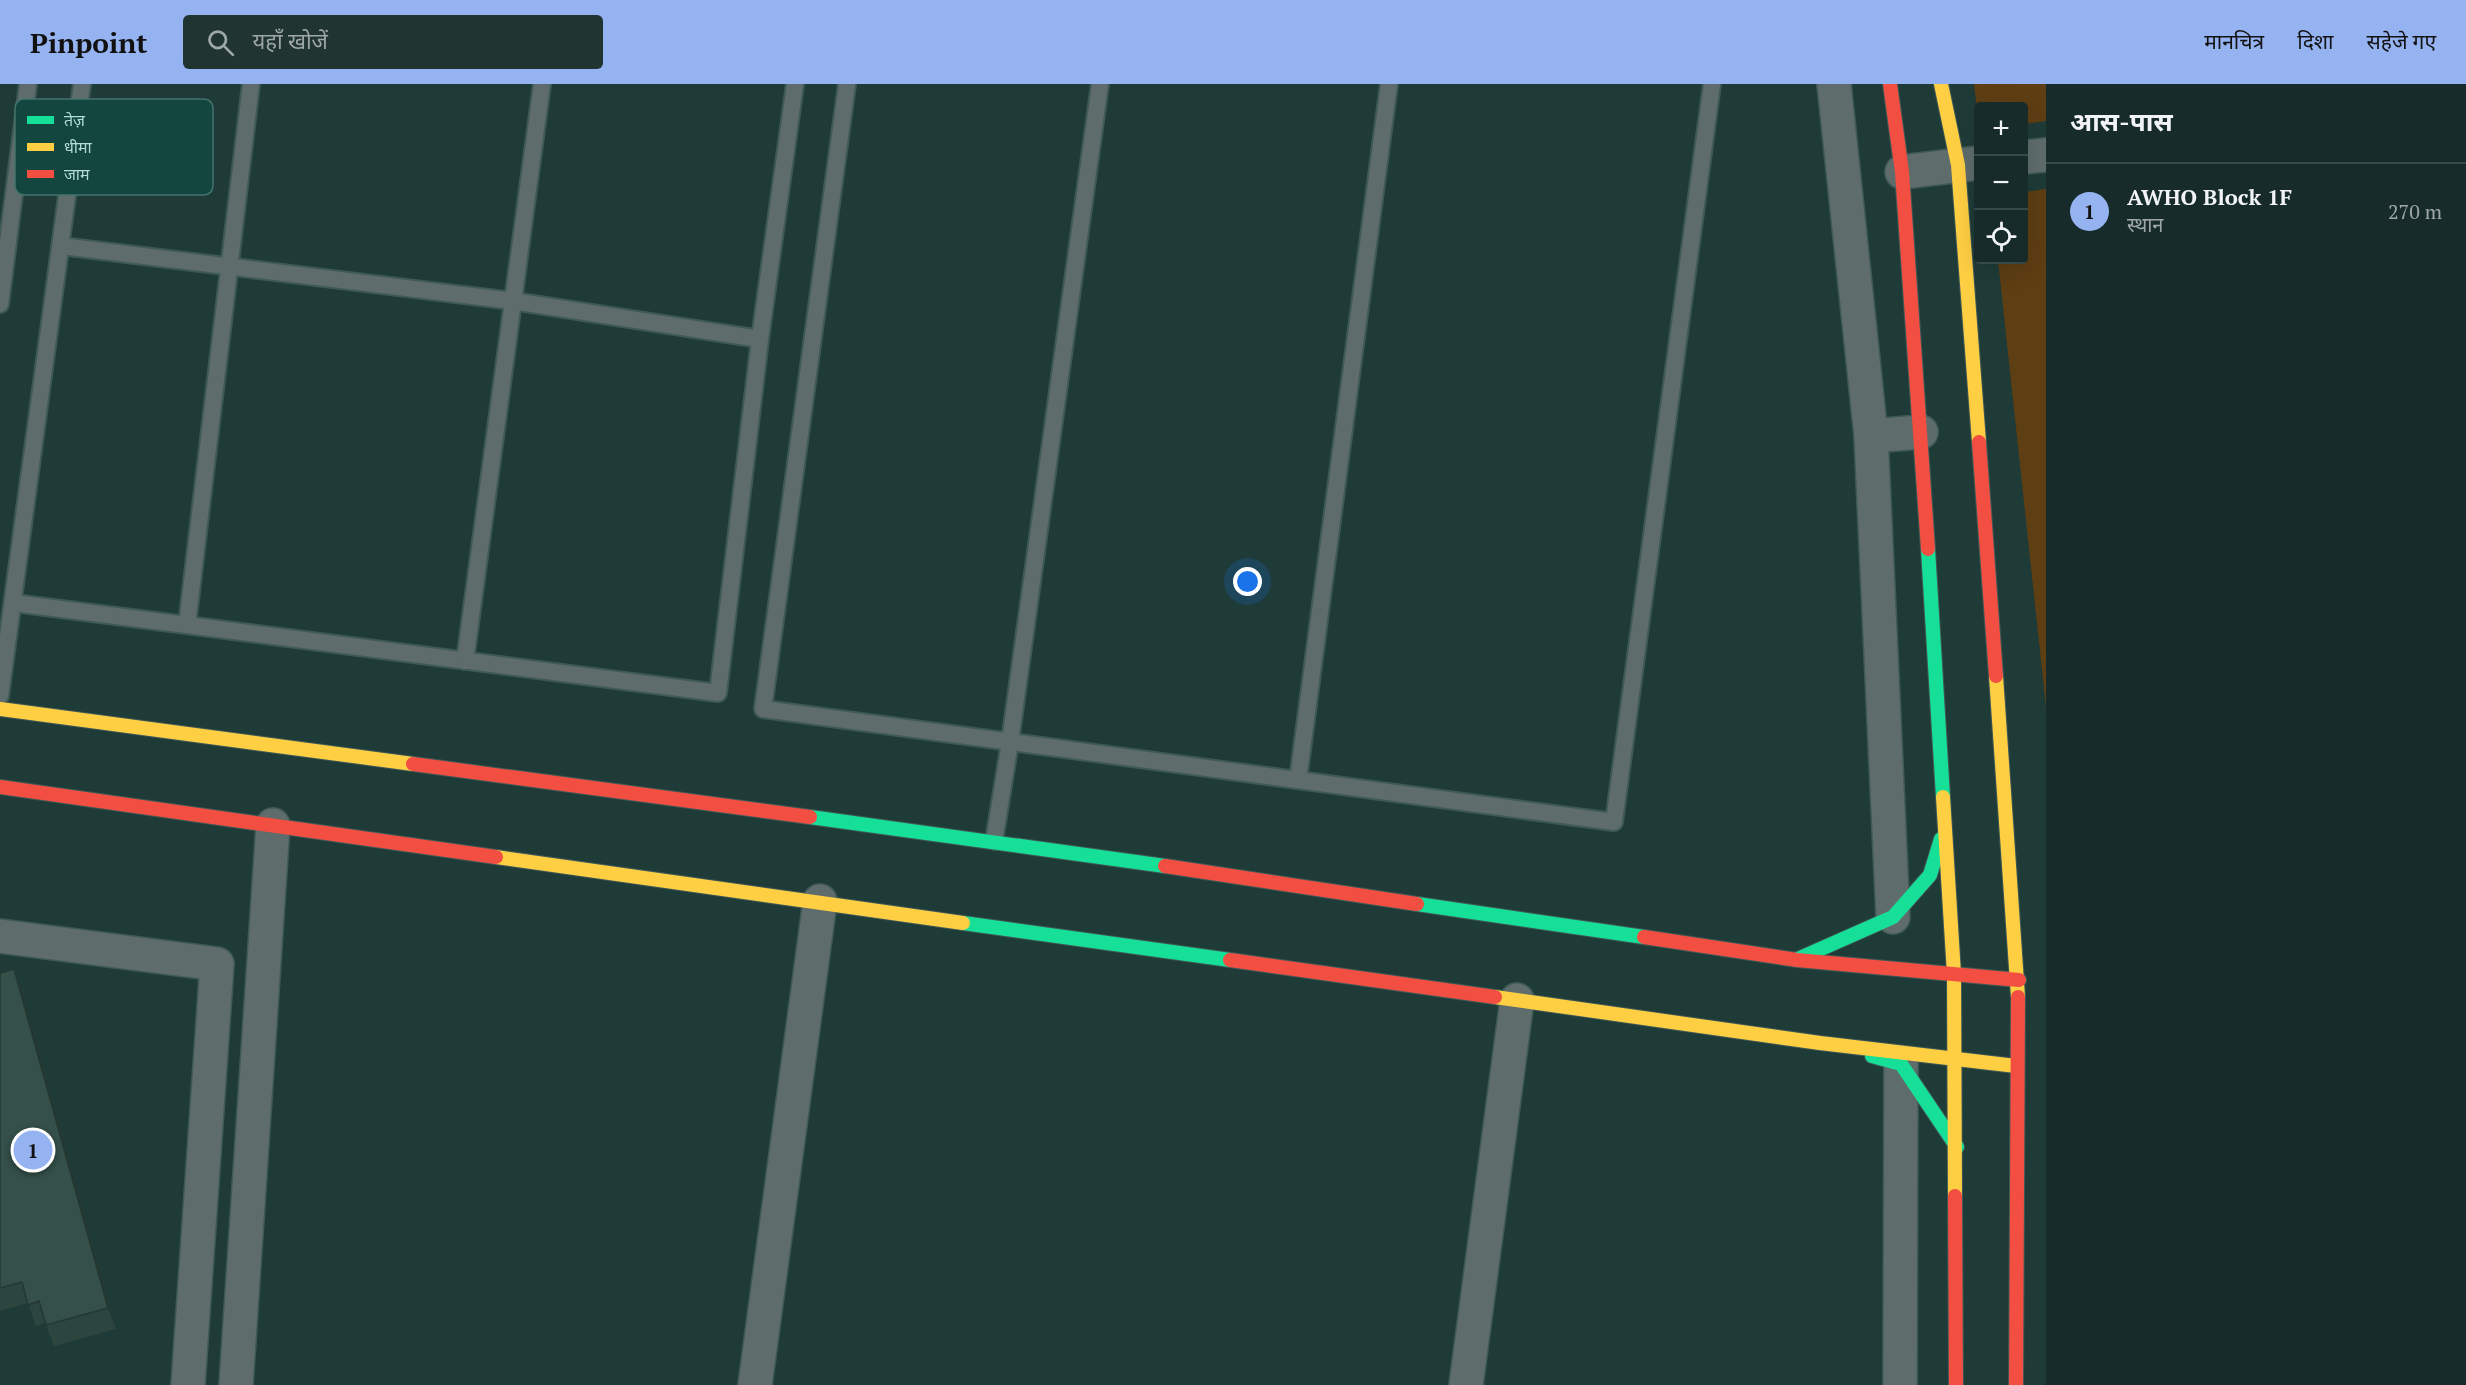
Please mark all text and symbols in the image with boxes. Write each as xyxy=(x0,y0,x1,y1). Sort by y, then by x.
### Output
search box xyxy=(183,15,603,69)
text: Pinpoint xyxy=(30,24,147,61)
icon: search xyxy=(204,26,237,59)
text: यहाँ खोजें xyxy=(252,26,328,55)
text: मानचित्र xyxy=(2204,27,2264,55)
text: दिशा xyxy=(2297,27,2334,55)
text: सहेजे गए xyxy=(2367,27,2436,55)
legend xyxy=(15,99,213,195)
map controls xyxy=(1974,102,2028,264)
button: + xyxy=(1974,102,2028,156)
text: आस-पास xyxy=(2070,104,2173,138)
text: तेज़ xyxy=(64,109,86,131)
text: धीमा xyxy=(64,136,93,158)
button: − xyxy=(1974,156,2028,210)
text: जाम xyxy=(64,163,90,185)
text: AWHO Block 1F xyxy=(2127,182,2292,211)
text: 1 xyxy=(2084,198,2095,225)
text: 270 m xyxy=(2388,198,2442,225)
button: locate xyxy=(1974,210,2028,264)
text: स्थान xyxy=(2127,211,2163,238)
your location xyxy=(1233,567,1262,596)
pin: 1 xyxy=(14,1128,52,1172)

